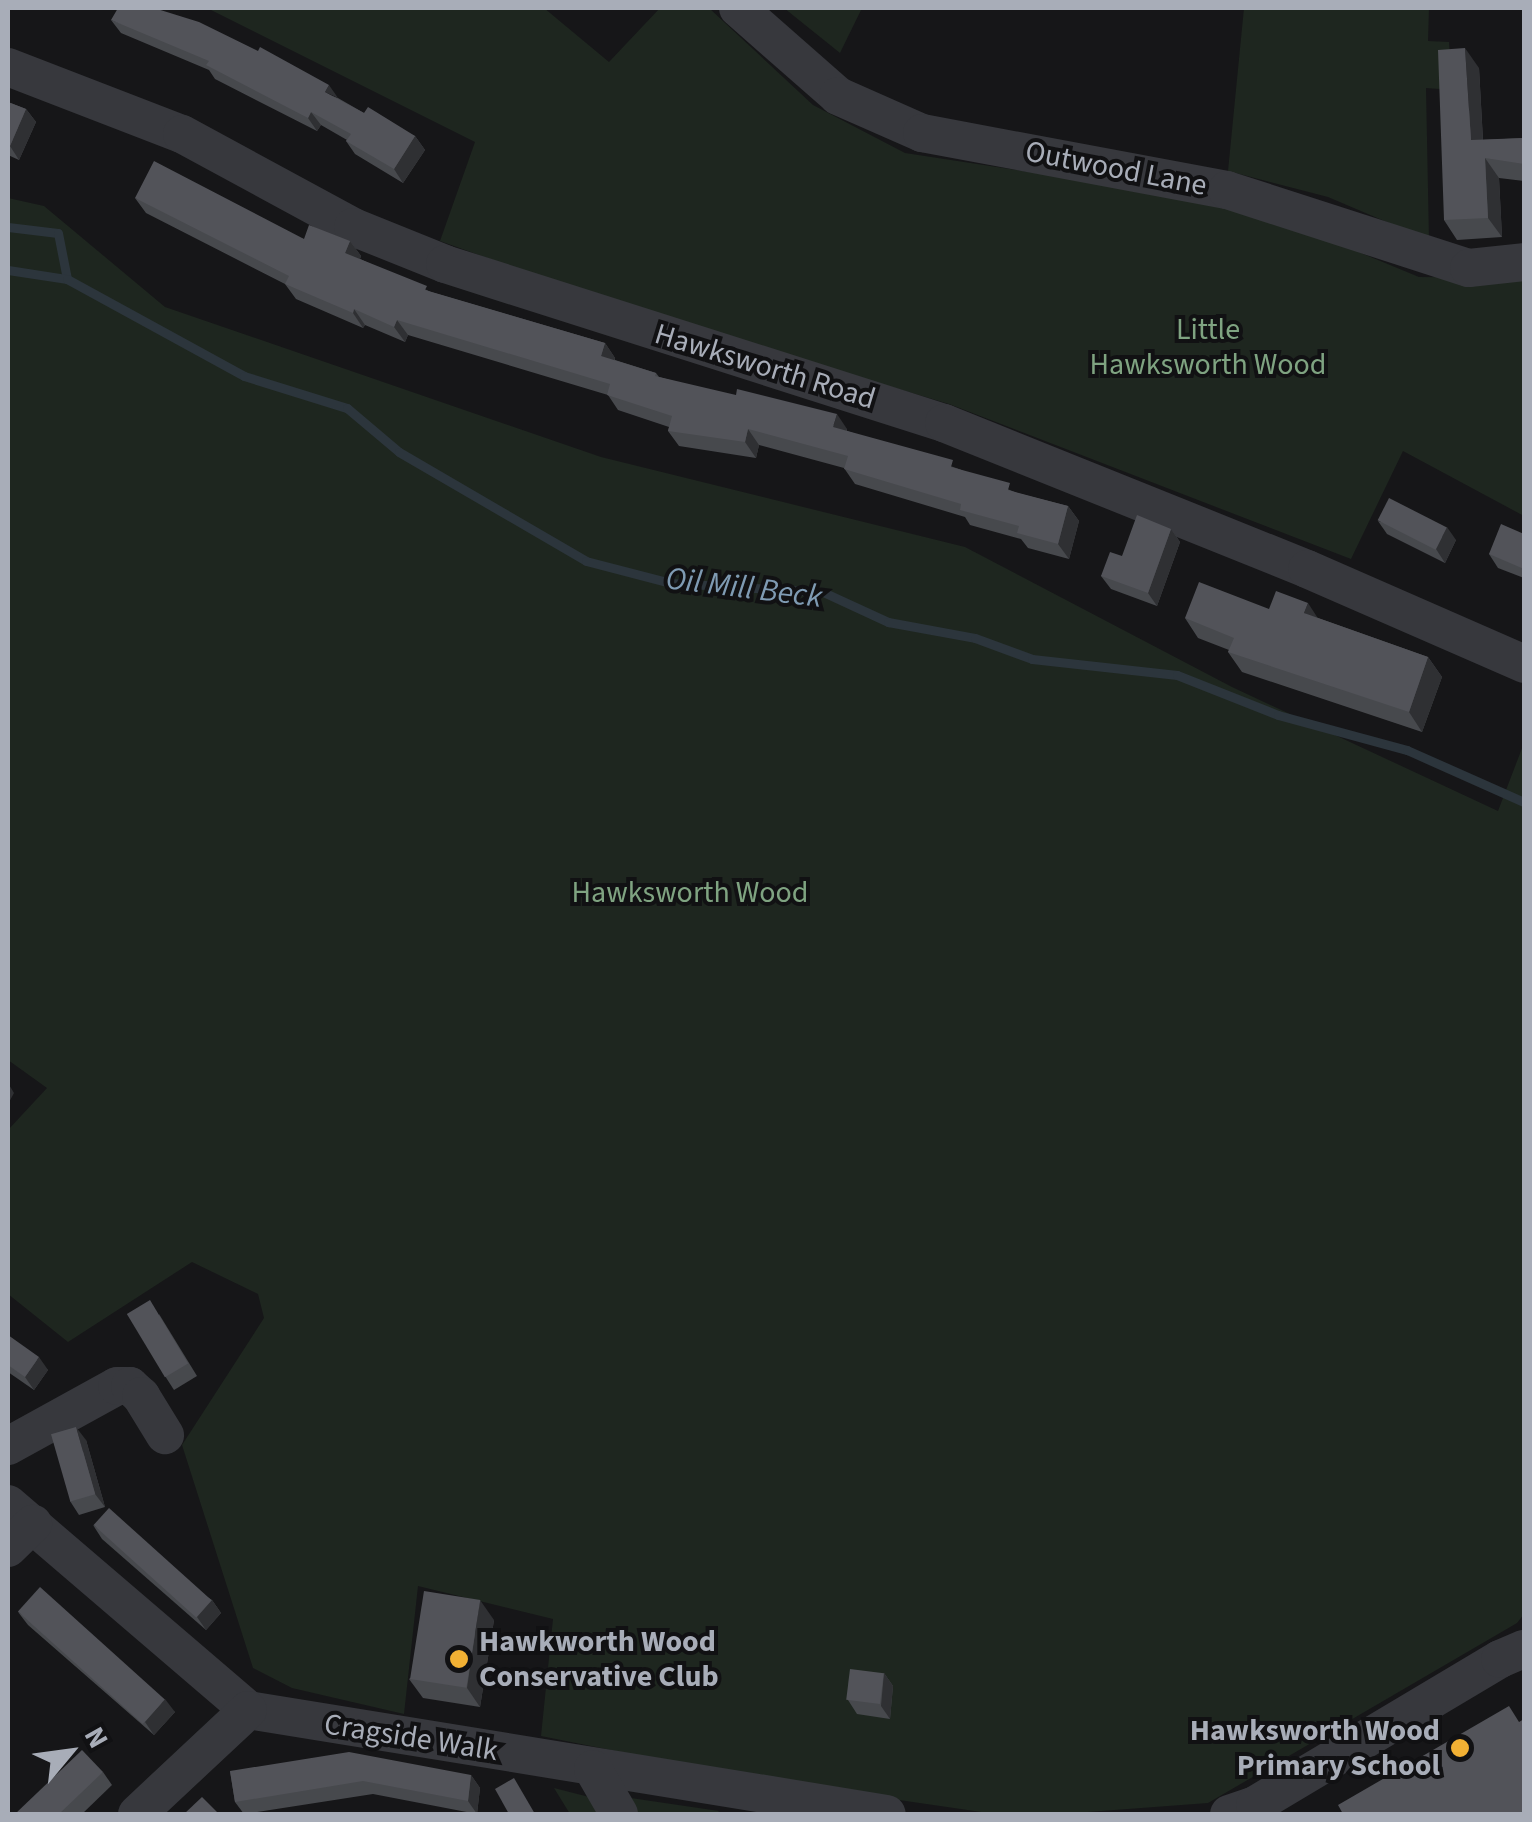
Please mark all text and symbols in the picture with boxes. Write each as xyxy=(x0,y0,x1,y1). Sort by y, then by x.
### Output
street label: Outwood Lane xyxy=(1022,134,1210,204)
park label: Little Hawksworth Wood xyxy=(1089,312,1327,382)
street label: Hawksworth Road xyxy=(650,316,880,418)
water label: Oil Mill Beck xyxy=(664,559,824,617)
park label: Hawksworth Wood xyxy=(571,875,809,911)
place label: Hawkworth Wood Conservative Club xyxy=(479,1624,719,1694)
marker: Hawkworth Wood Conservative Club xyxy=(448,1648,470,1670)
north arrow xyxy=(20,1702,120,1802)
street label: Cragside Walk xyxy=(322,1707,500,1769)
place label: Hawksworth Wood Primary School xyxy=(1190,1713,1440,1784)
text: N xyxy=(74,1720,118,1755)
marker: Hawksworth Wood Primary School xyxy=(1449,1737,1471,1759)

